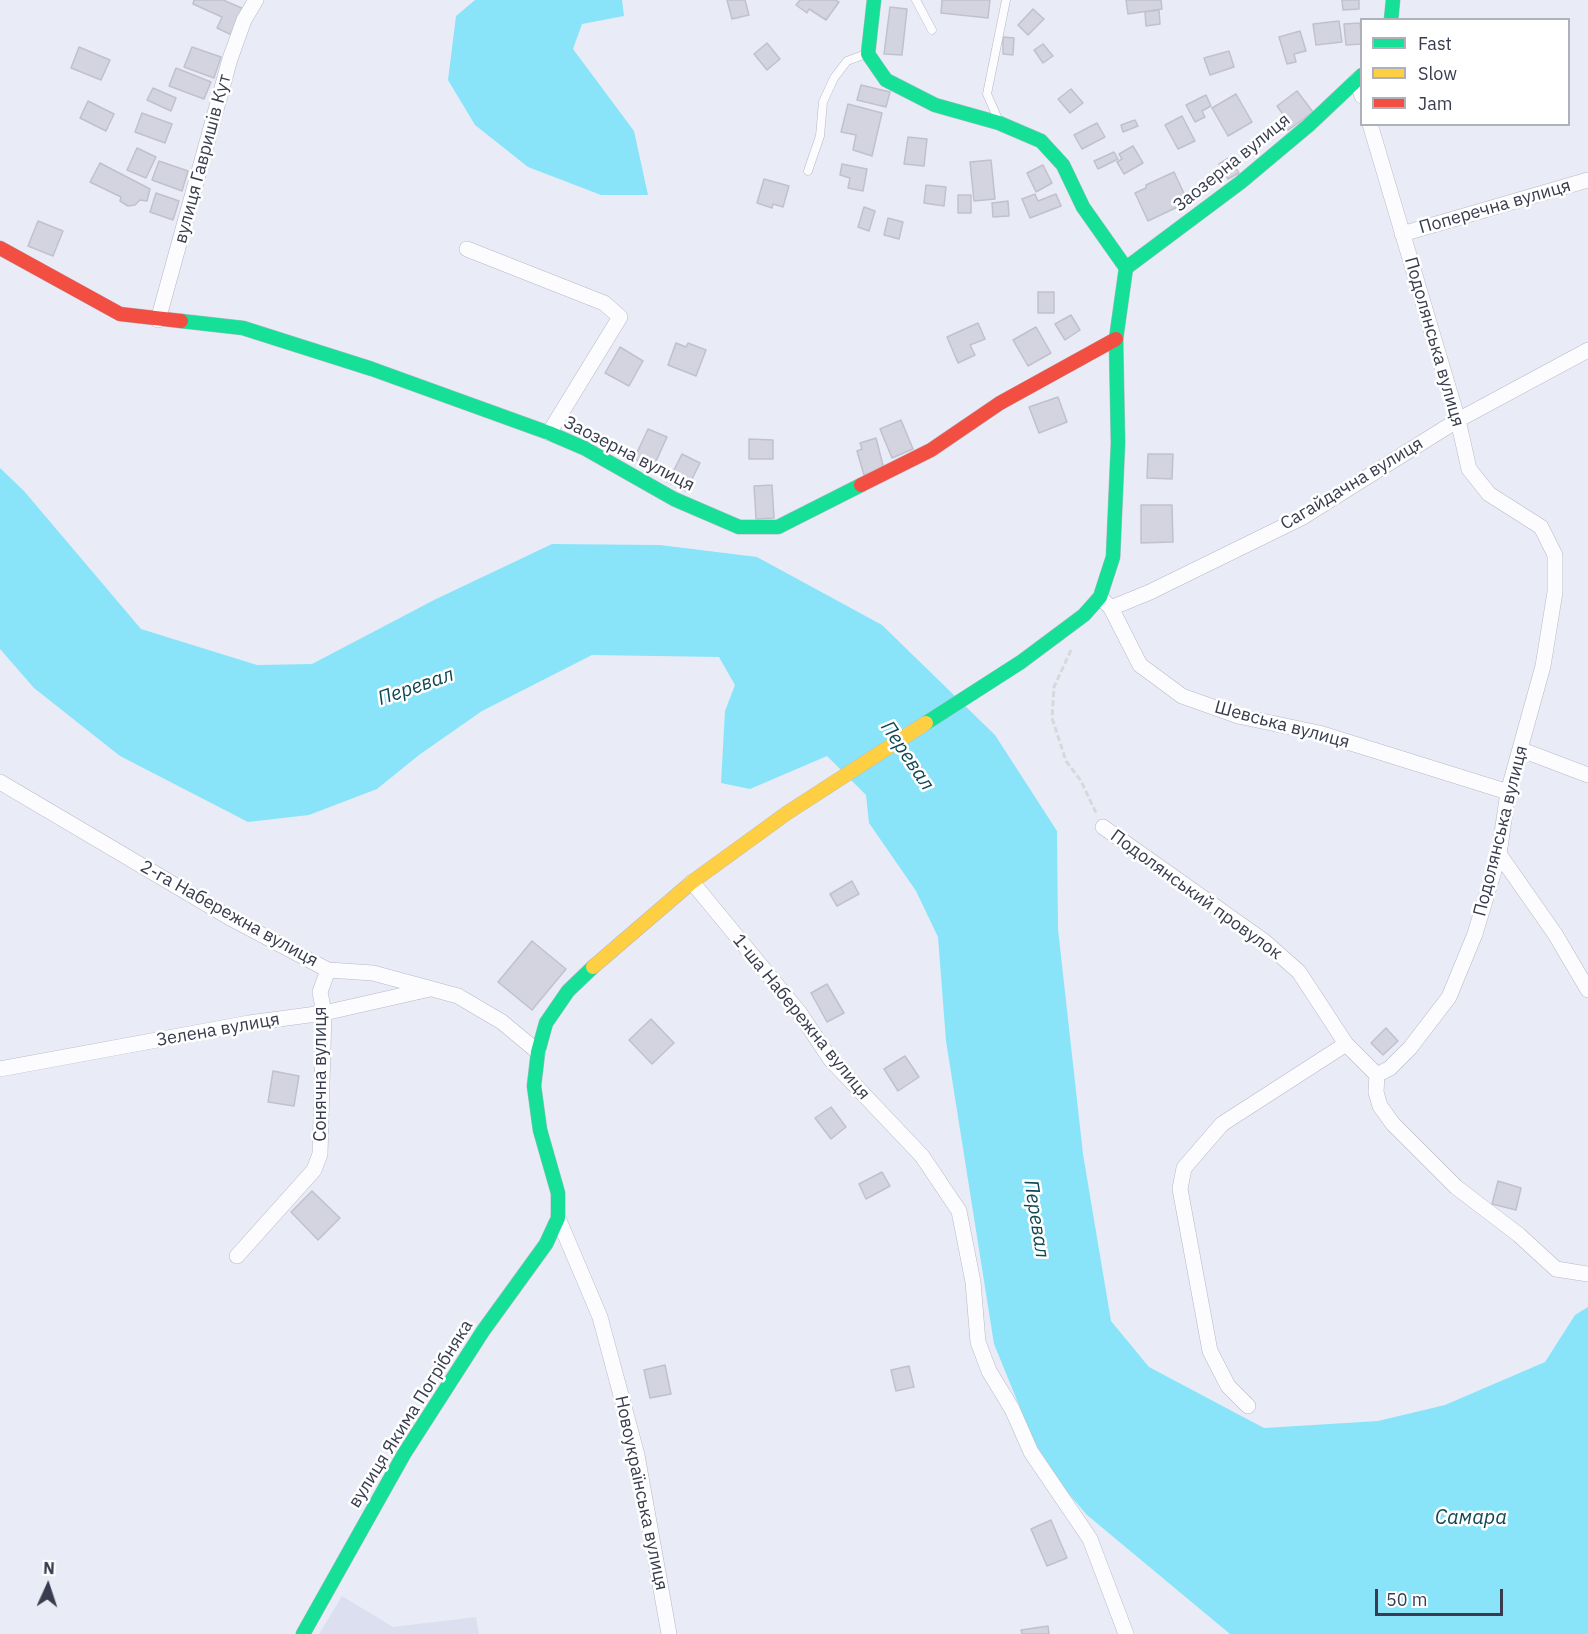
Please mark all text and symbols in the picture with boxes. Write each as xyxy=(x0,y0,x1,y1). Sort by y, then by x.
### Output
legend xyxy=(1360,18,1570,126)
text: Fast xyxy=(1418,32,1452,55)
text: Slow xyxy=(1418,62,1457,85)
street label: вулиця Гавришів Кут xyxy=(170,72,236,246)
text: Jam xyxy=(1418,92,1453,115)
street label: Заозерна вулиця xyxy=(1169,109,1295,217)
street label: Поперечна вулиця xyxy=(1417,175,1573,239)
street label: Подолянська вулиця xyxy=(1399,255,1469,429)
street label: Заозерна вулиця xyxy=(560,412,698,496)
street label: Сагайдачна вулиця xyxy=(1277,433,1427,535)
water label: Перевал xyxy=(375,663,457,711)
street label: Шевська вулиця xyxy=(1212,697,1352,753)
water label: Перевал xyxy=(875,717,939,795)
street label: Подолянська вулиця xyxy=(1469,743,1533,919)
street label: Подолянський провулок xyxy=(1106,825,1286,965)
street label: 2-га Набережна вулиця xyxy=(136,856,322,972)
street label: 1-ша Набережна вулиця xyxy=(728,930,874,1104)
street label: Сонячна вулиця xyxy=(310,1006,332,1142)
street label: Зелена вулиця xyxy=(155,1009,281,1051)
water label: Перевал xyxy=(1018,1178,1054,1260)
street label: вулиця Якима Погрібняка xyxy=(344,1316,478,1512)
street label: Новоукраїнська вулиця xyxy=(610,1394,672,1592)
water label: Самара xyxy=(1435,1506,1507,1530)
north arrow xyxy=(18,1556,78,1616)
text: N xyxy=(43,1558,55,1578)
scale bar xyxy=(1378,1577,1506,1615)
text: 50 m xyxy=(1386,1588,1428,1611)

